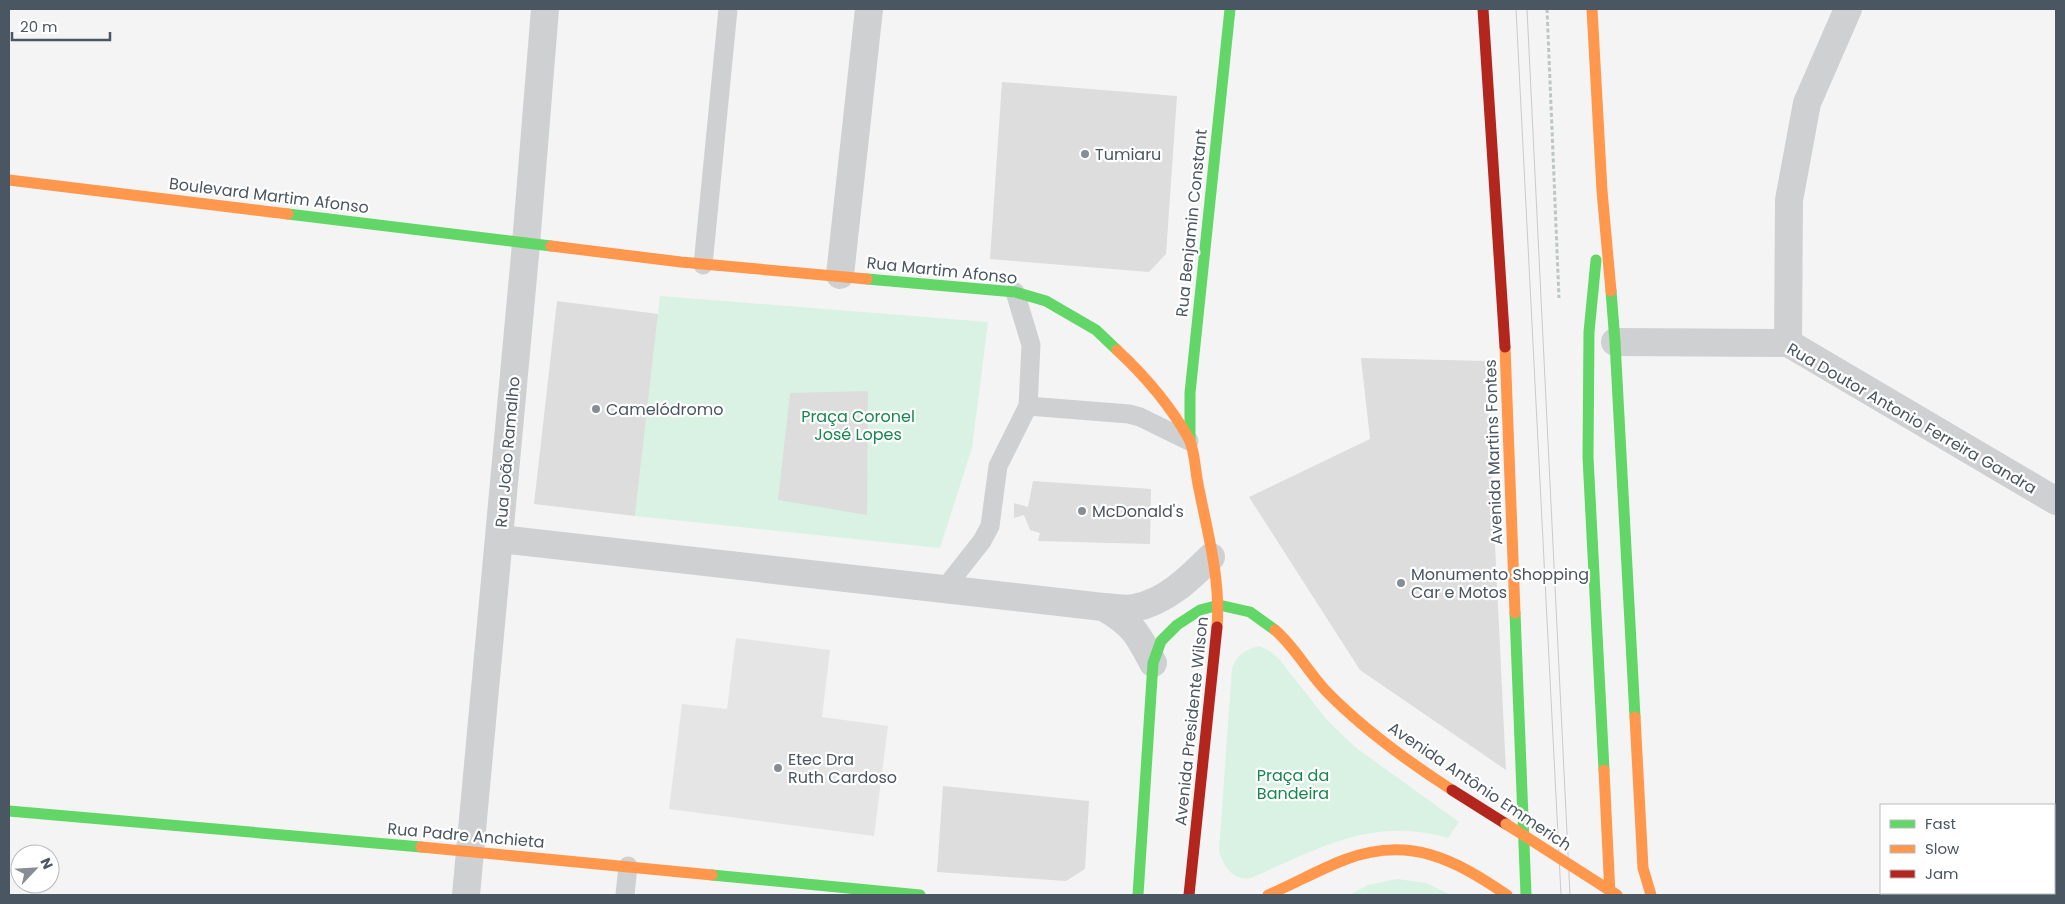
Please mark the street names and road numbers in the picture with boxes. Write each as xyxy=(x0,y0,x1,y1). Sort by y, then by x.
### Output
street label: Rua Benjamin Constant xyxy=(1170,128,1213,318)
street label: Boulevard Martim Afonso xyxy=(168,172,370,219)
street label: Rua Martim Afonso xyxy=(866,251,1018,290)
street label: Rua Doutor Antonio Ferreira Gandra xyxy=(1783,337,2041,500)
street label: Avenida Martins Fontes xyxy=(1479,359,1508,545)
street label: Rua João Ramalho xyxy=(489,376,526,528)
street label: Avenida Presidente Wilson xyxy=(1169,615,1214,827)
street label: Avenida Antônio Emmerich xyxy=(1384,716,1576,856)
street label: Rua Padre Anchieta xyxy=(386,817,545,854)

